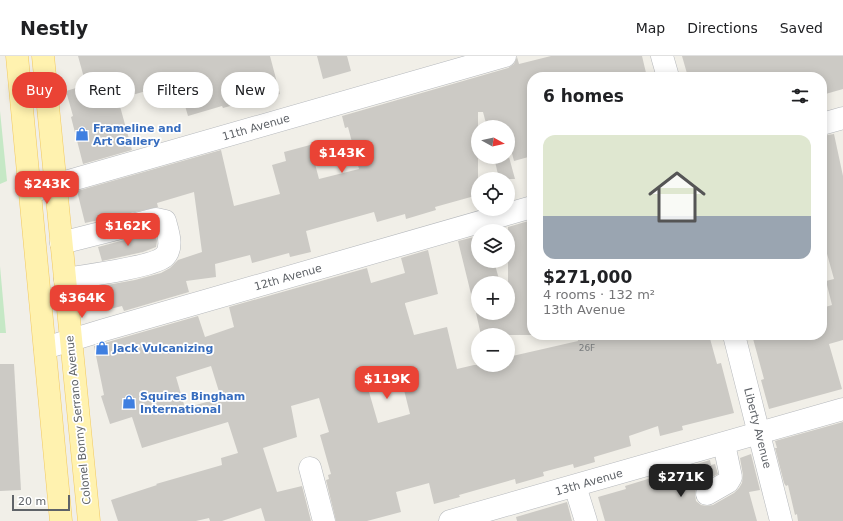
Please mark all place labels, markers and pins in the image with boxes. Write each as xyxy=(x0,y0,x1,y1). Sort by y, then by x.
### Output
place label: Frameline and Art Gallery xyxy=(93,122,181,148)
shop icon: Frameline and Art Gallery xyxy=(74,126,90,142)
pin: $143K xyxy=(314,140,370,174)
pin: $243K xyxy=(19,171,75,205)
pin: $162K xyxy=(100,213,156,247)
pin: $364K xyxy=(54,285,110,319)
shop icon: Jack Vulcanizing xyxy=(94,340,110,356)
place label: Jack Vulcanizing xyxy=(112,342,213,355)
pin: $119K xyxy=(359,366,415,400)
place label: Squires Bingham International xyxy=(140,390,245,416)
shop icon: Squires Bingham International xyxy=(121,394,137,410)
pin: $271K xyxy=(653,464,709,498)

